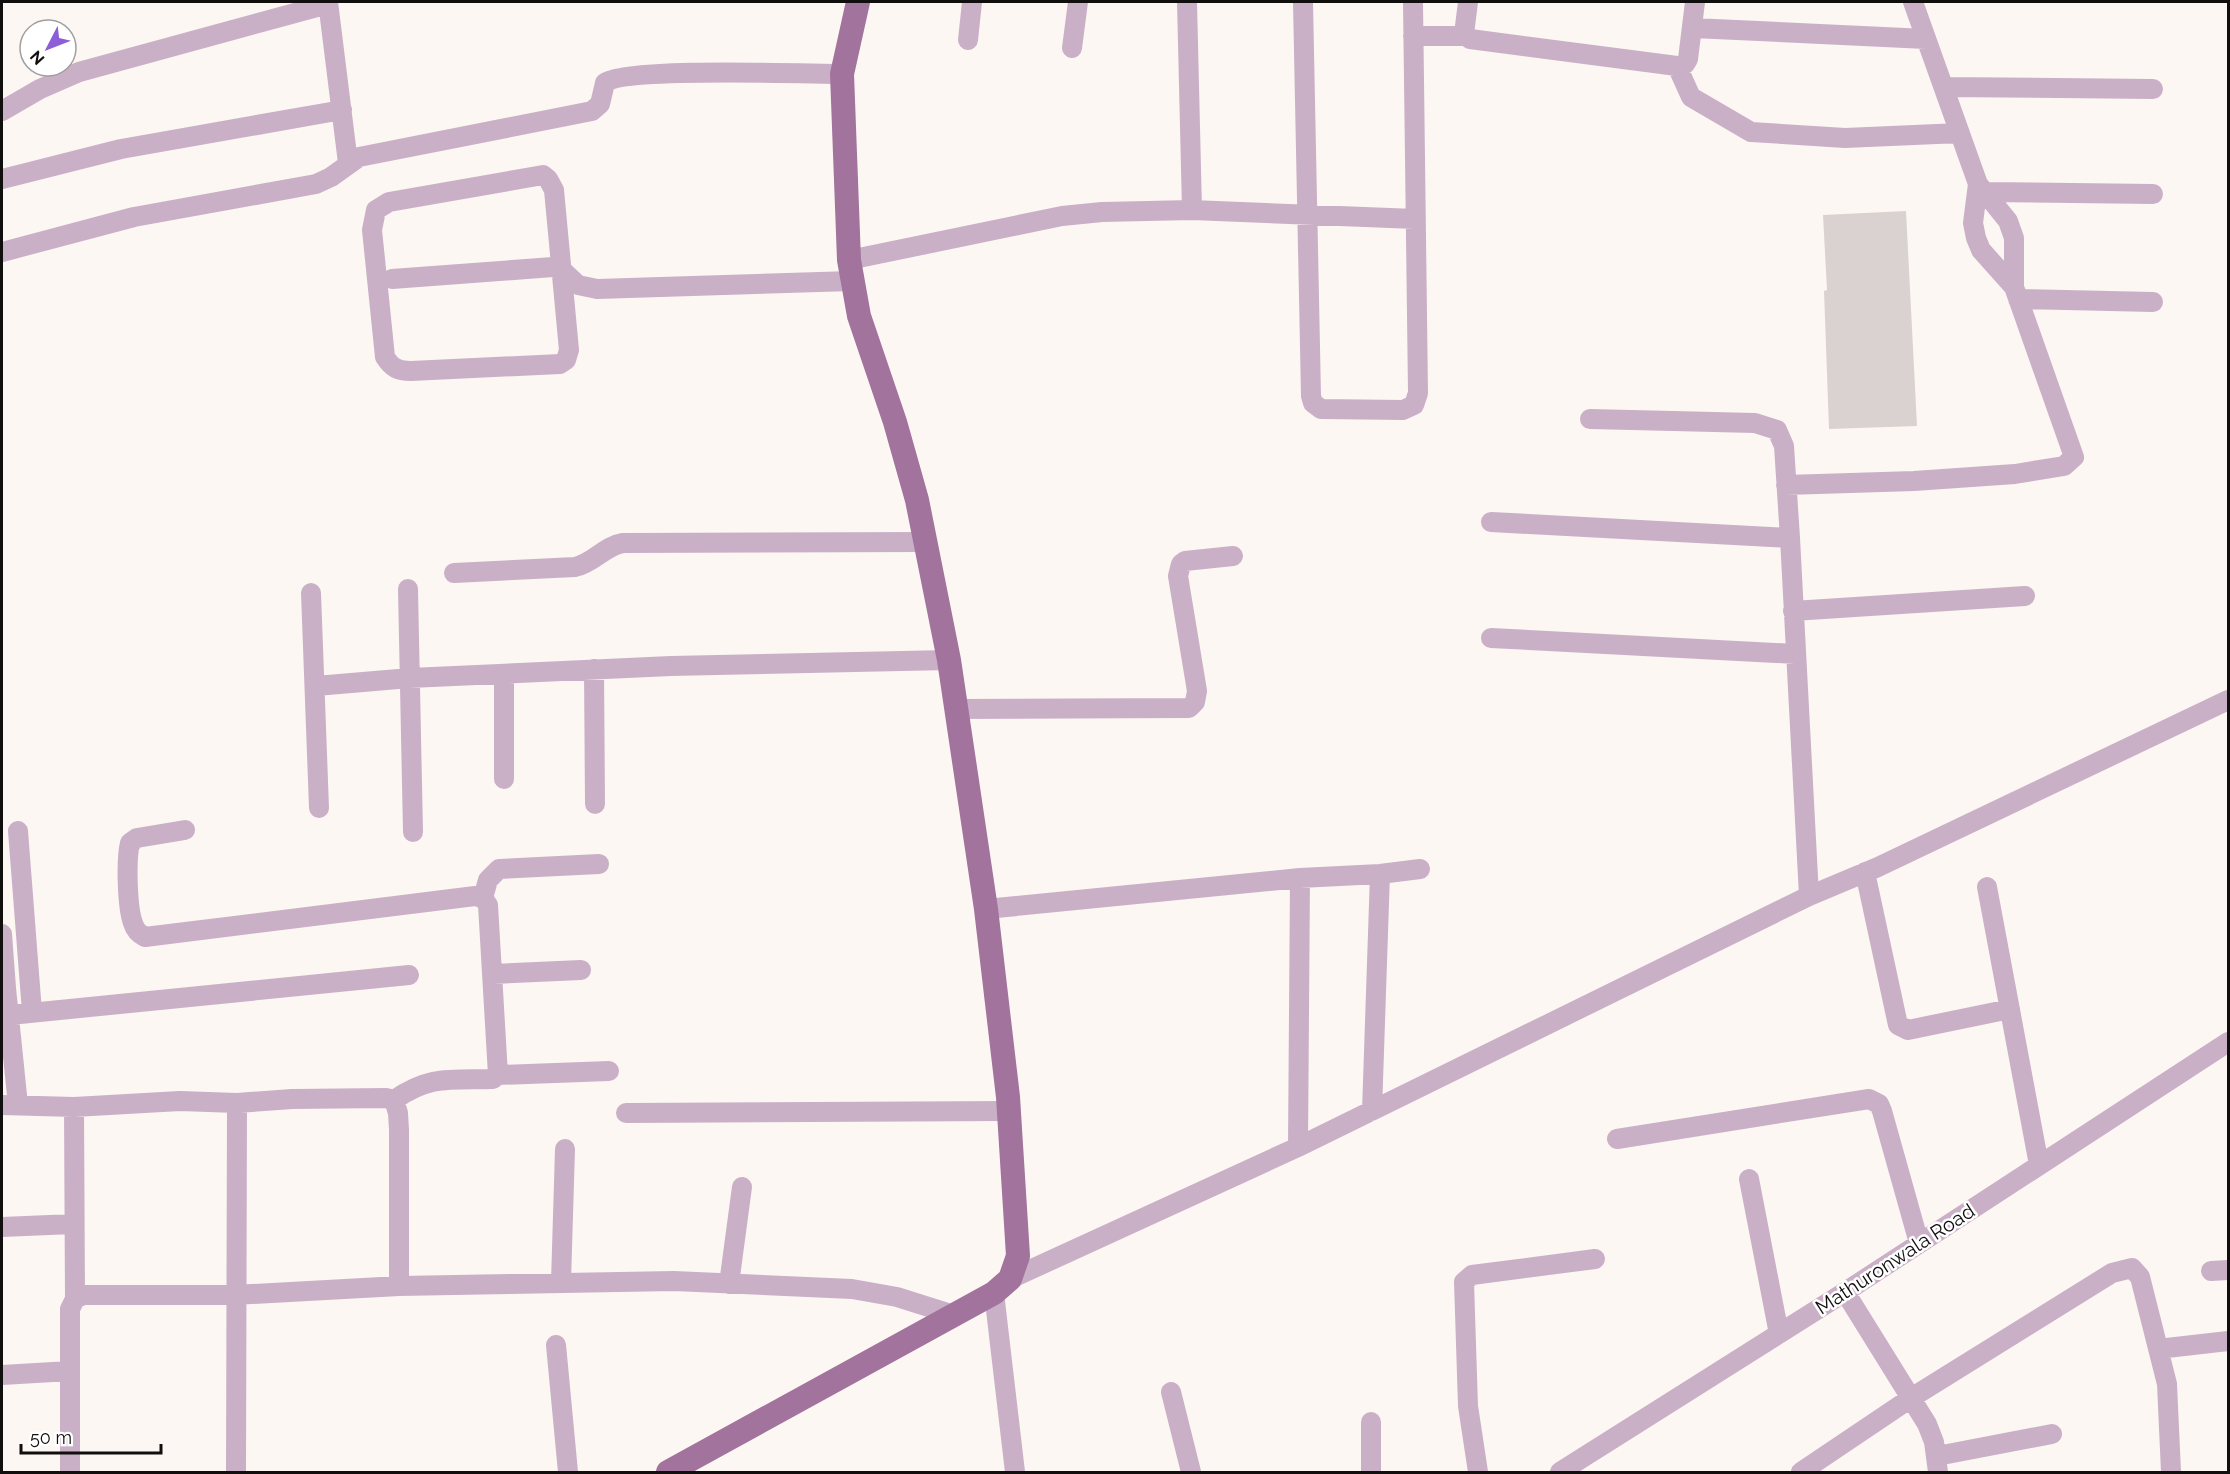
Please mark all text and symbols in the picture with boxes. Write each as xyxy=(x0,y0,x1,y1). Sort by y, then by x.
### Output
north arrow xyxy=(18,18,78,78)
text: N xyxy=(26,47,48,69)
street label: Mathuronwala Road xyxy=(1811,1199,1979,1319)
scale bar xyxy=(21,1417,160,1455)
text: 50 m xyxy=(30,1427,72,1448)

